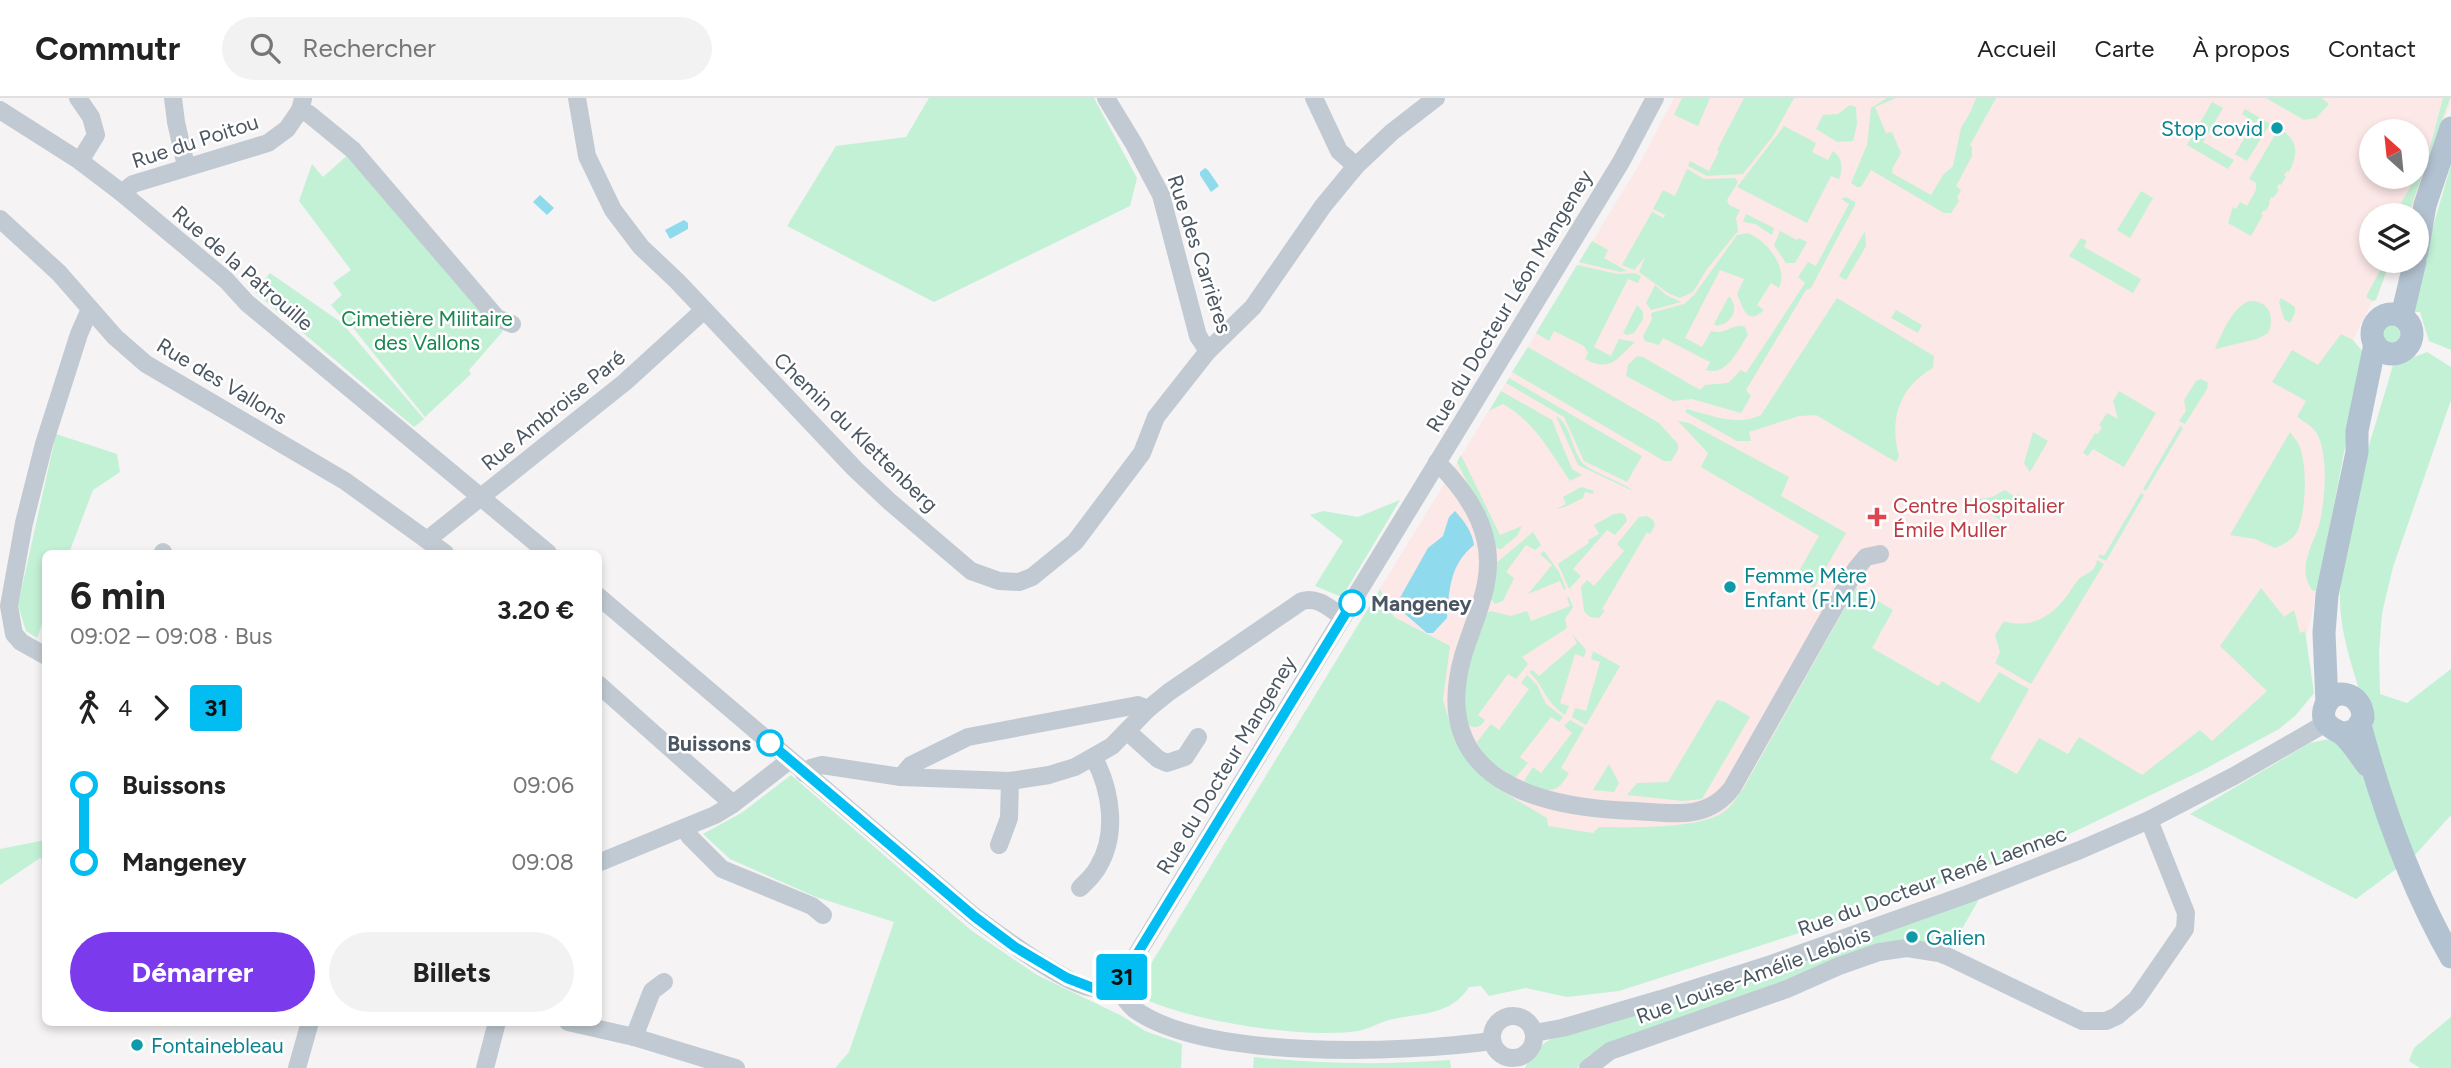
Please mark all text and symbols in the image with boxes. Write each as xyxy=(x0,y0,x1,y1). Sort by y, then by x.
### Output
search box xyxy=(222,17,712,80)
text: Commutr xyxy=(35,29,180,68)
icon: search xyxy=(246,29,284,67)
text: Rechercher xyxy=(302,32,436,64)
text: Accueil xyxy=(1977,34,2057,63)
text: Carte xyxy=(2095,34,2154,63)
text: À propos xyxy=(2192,34,2290,63)
text: Contact xyxy=(2328,34,2416,63)
street label: Rue du Poitou xyxy=(129,109,261,173)
place label: Stop covid xyxy=(2161,116,2263,141)
north arrow xyxy=(2359,119,2429,189)
map controls xyxy=(2359,119,2429,273)
marker: Stop covid xyxy=(2269,120,2285,136)
street label: Rue du Docteur Léon Mangeney xyxy=(1421,165,1597,437)
street label: Rue des Carrières xyxy=(1163,172,1237,336)
street label: Rue de la Patrouille xyxy=(168,200,318,336)
button: layers xyxy=(2359,203,2429,273)
park label: Cimetière Militaire des Vallons xyxy=(341,306,513,355)
street label: Rue des Vallons xyxy=(152,332,292,430)
street label: Rue Ambroise Paré xyxy=(476,344,630,476)
street label: Chemin du Klettenberg xyxy=(769,347,943,517)
place label: Centre Hospitalier Émile Muller xyxy=(1893,493,2065,542)
marker: Centre Hospitalier Émile Muller xyxy=(1867,507,1887,527)
place label: Femme Mère Enfant (F.M.E) xyxy=(1744,563,1877,612)
text: 6 min xyxy=(70,573,166,619)
marker: Femme Mère Enfant (F.M.E) xyxy=(1722,579,1738,595)
marker: Mangeney xyxy=(1339,590,1365,616)
place label: Mangeney xyxy=(1371,591,1472,616)
text: 3.20 € xyxy=(497,594,574,626)
text: 09:02 – 09:08 · Bus xyxy=(70,622,272,650)
street label: Rue du Docteur Mangeney xyxy=(1151,651,1301,879)
icon: walk xyxy=(70,689,108,727)
icon: forward xyxy=(142,689,180,727)
text: 31 xyxy=(204,693,228,722)
text: 4 xyxy=(118,694,132,722)
marker: Buissons xyxy=(757,730,783,756)
place label: Buissons xyxy=(667,731,751,756)
text: Buissons xyxy=(122,769,226,801)
text: 09:06 xyxy=(513,771,574,799)
street label: Rue du Docteur René Laennec xyxy=(1794,821,2070,941)
text: Mangeney xyxy=(122,846,247,878)
text: 09:08 xyxy=(512,848,574,876)
street label: Rue Louise-Amélie Leblois xyxy=(1633,921,1873,1029)
place label: Galien xyxy=(1926,925,1985,950)
marker: Galien xyxy=(1904,929,1920,945)
button: Démarrer xyxy=(70,932,315,1012)
button: Billets xyxy=(329,932,574,1012)
line badge: 31 xyxy=(1090,954,1154,1000)
text: 31 xyxy=(1110,962,1134,991)
place label: Fontainebleau xyxy=(151,1033,284,1058)
marker: Fontainebleau xyxy=(129,1037,145,1053)

